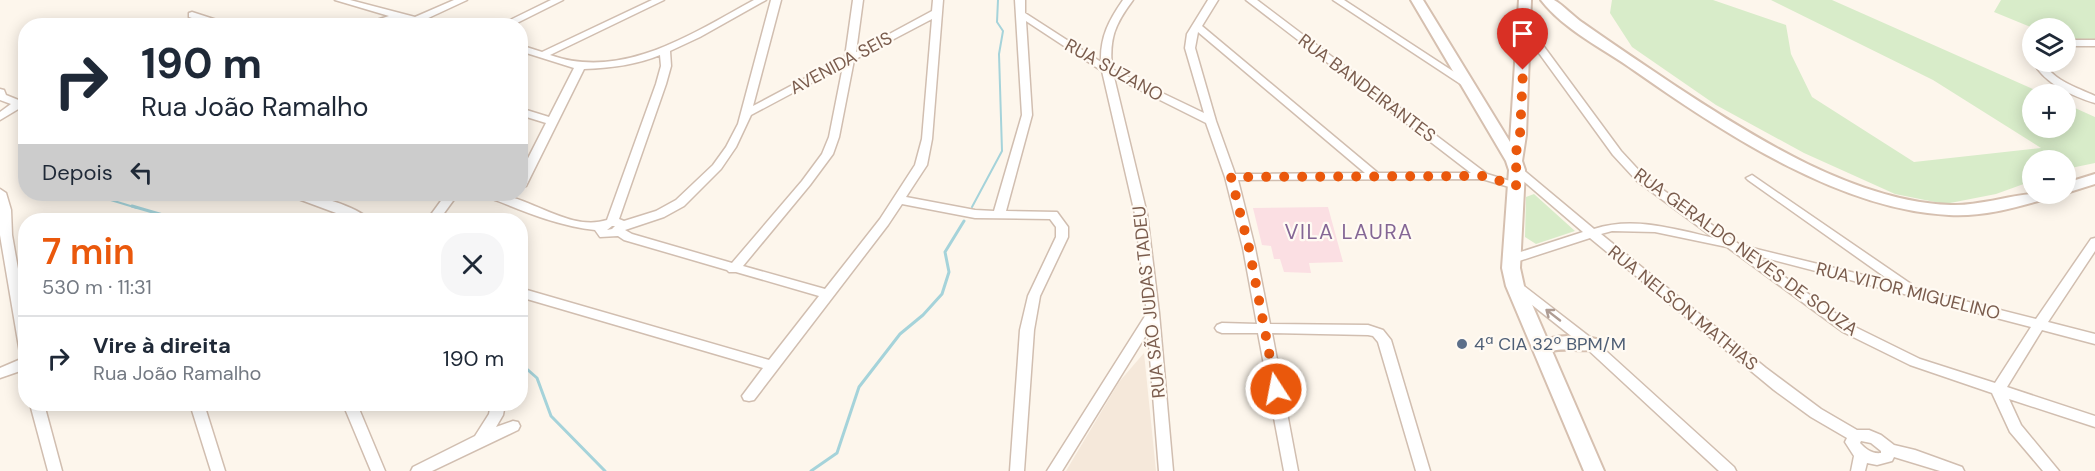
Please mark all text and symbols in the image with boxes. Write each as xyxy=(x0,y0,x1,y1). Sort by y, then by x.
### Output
pin xyxy=(1497,8,1548,70)
icon: arrive xyxy=(1506,17,1539,50)
map controls xyxy=(2022,18,2076,204)
button: layers xyxy=(2022,18,2076,72)
street label: AVENIDA SEIS xyxy=(786,26,896,100)
street label: RUA BANDEIRANTES xyxy=(1293,28,1441,148)
street label: RUA SUZANO xyxy=(1061,33,1168,107)
text: 190 m xyxy=(141,36,262,91)
icon: right xyxy=(42,42,120,120)
button: + xyxy=(2022,84,2076,138)
text: Rua João Ramalho xyxy=(141,89,368,124)
button: − xyxy=(2022,150,2076,204)
icon: left xyxy=(125,156,158,189)
text: Depois xyxy=(42,158,113,187)
street label: RUA GERALDO NEVES DE SOUZA xyxy=(1629,163,1863,341)
street label: RUA SÃO JUDAS TADEU xyxy=(1127,205,1171,399)
district label: VILA LAURA xyxy=(1284,218,1414,246)
text: 7 min xyxy=(42,228,135,275)
button: close xyxy=(441,233,504,296)
street label: RUA NELSON MATHIAS xyxy=(1603,240,1763,376)
street label: RUA VITOR MIGUELINO xyxy=(1813,257,2003,325)
text: 530 m · 11:31 xyxy=(42,274,152,300)
one-way arrow xyxy=(1545,308,1561,321)
text: Vire à direita xyxy=(93,331,231,360)
place label: 4ª CIA 32º BPM/M xyxy=(1474,332,1626,356)
marker: 4ª CIA 32º BPM/M xyxy=(1455,337,1469,351)
icon: right xyxy=(42,342,75,375)
text: 190 m xyxy=(443,344,504,373)
position arrow xyxy=(1244,357,1308,421)
text: Rua João Ramalho xyxy=(93,360,261,386)

